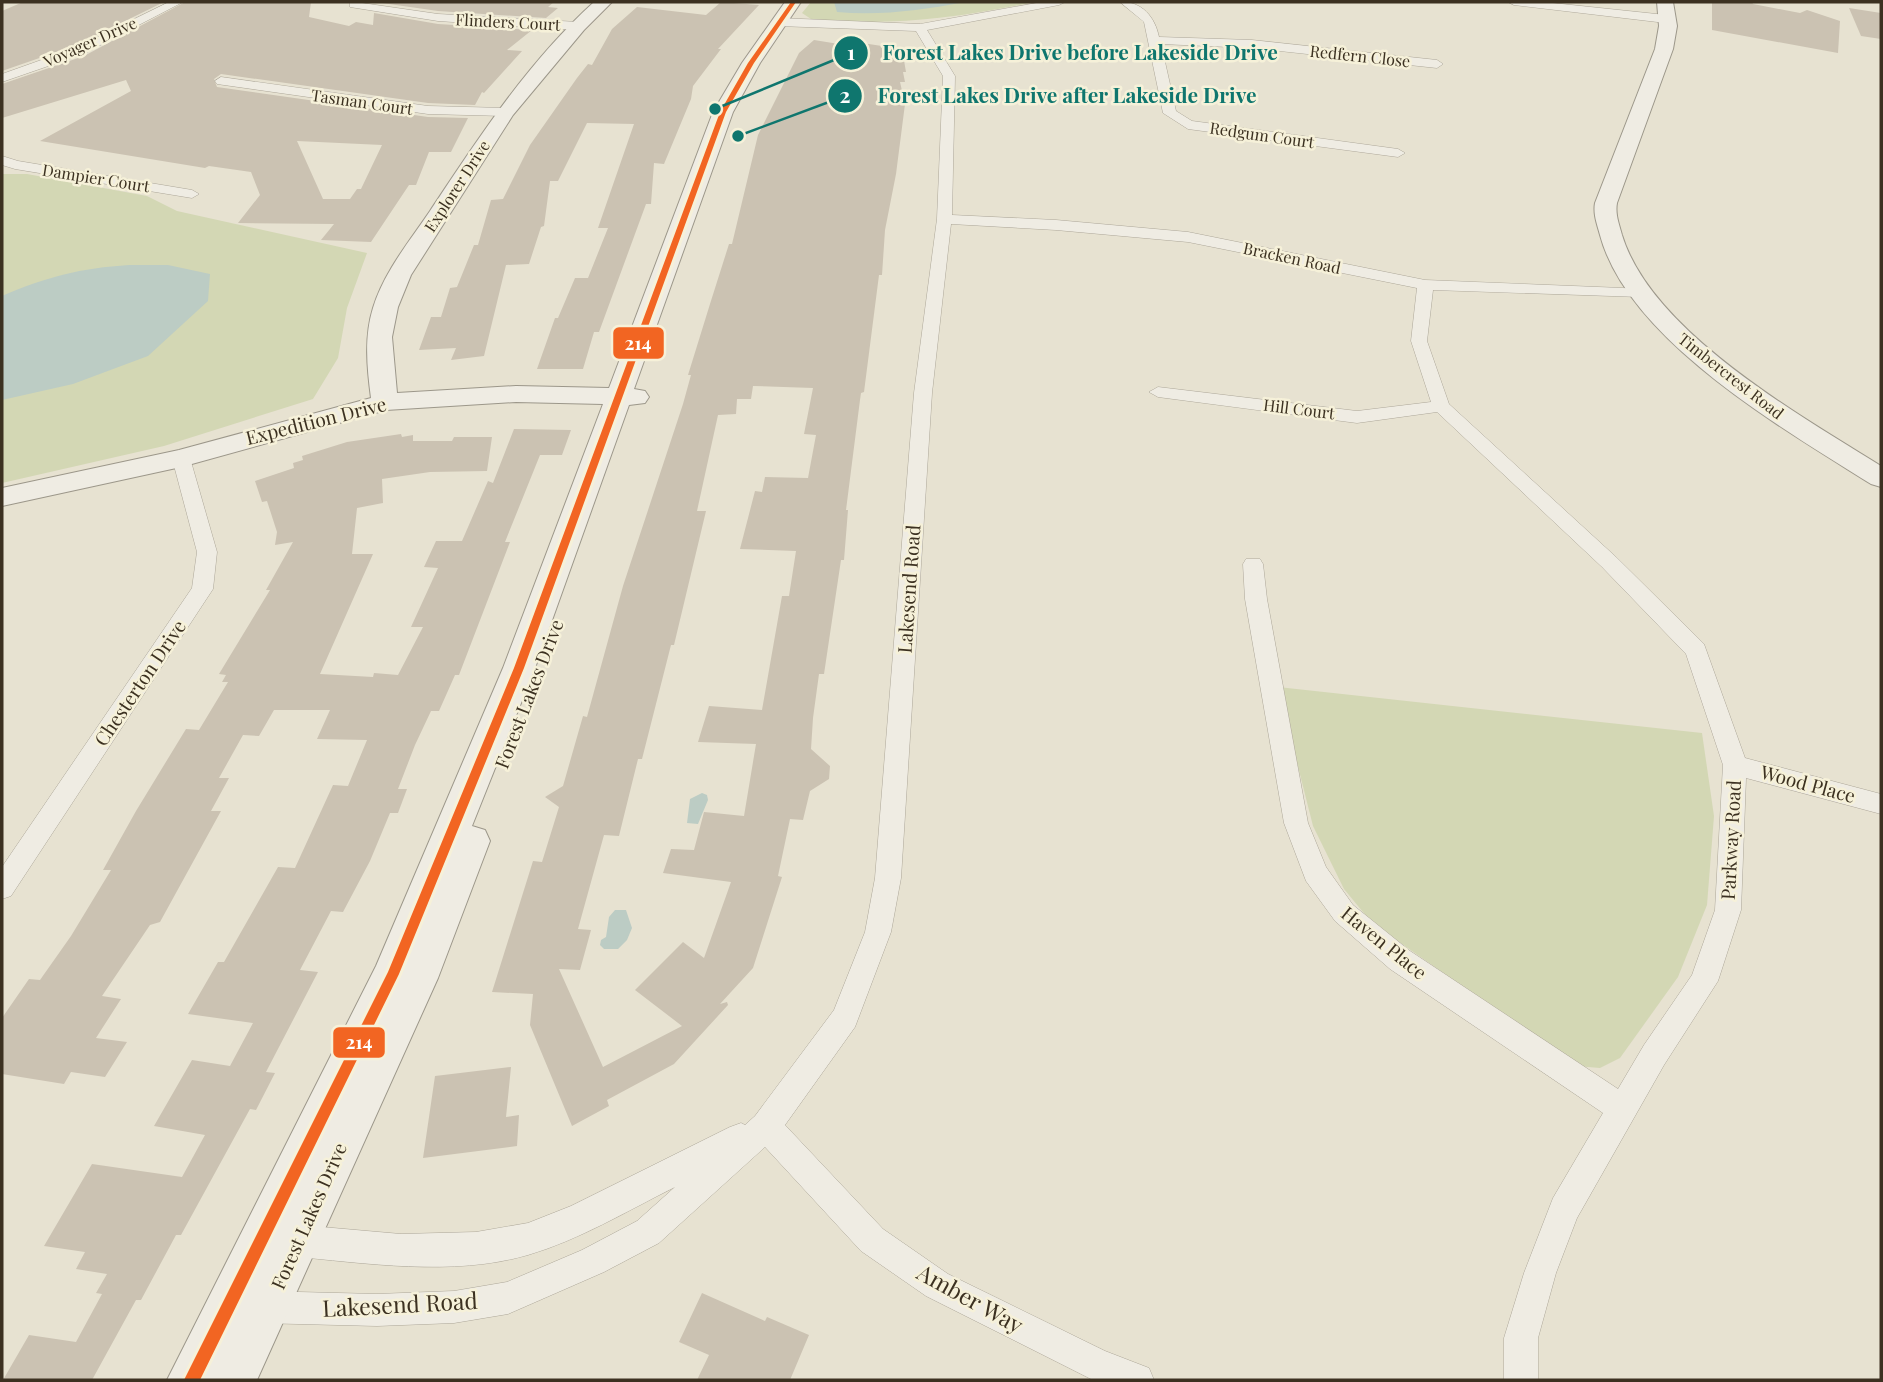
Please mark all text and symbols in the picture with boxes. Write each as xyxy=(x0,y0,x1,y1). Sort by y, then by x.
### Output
street label: Flinders Court xyxy=(455,8,561,35)
street label: Voyager Drive xyxy=(39,12,140,72)
callout: Forest Lakes Drive before Lakeside Drive xyxy=(833,32,1292,74)
text: 1 xyxy=(847,37,855,65)
text: Forest Lakes Drive before Lakeside Drive xyxy=(882,37,1278,65)
street label: Redfern Close xyxy=(1309,40,1411,71)
callout: Forest Lakes Drive after Lakeside Drive xyxy=(828,75,1271,117)
text: 2 xyxy=(840,80,851,108)
text: Forest Lakes Drive after Lakeside Drive xyxy=(877,80,1257,108)
street label: Tasman Court xyxy=(310,84,415,119)
street label: Redgum Court xyxy=(1208,117,1316,152)
street label: Explorer Drive xyxy=(419,136,494,236)
street label: Dampier Court xyxy=(41,159,152,196)
street label: Bracken Road xyxy=(1241,237,1343,278)
line badge: 214 xyxy=(612,326,665,360)
street label: Timbercrest Road xyxy=(1674,328,1788,423)
text: 214 xyxy=(624,329,652,355)
street label: Expedition Drive xyxy=(243,390,389,450)
street label: Hill Court xyxy=(1262,394,1336,423)
street label: Lakesend Road xyxy=(891,524,925,654)
street label: Chesterton Drive xyxy=(87,614,191,751)
street label: Forest Lakes Drive xyxy=(488,615,569,772)
street label: Wood Place xyxy=(1757,758,1859,808)
street label: Parkway Road xyxy=(1714,779,1746,900)
street label: Haven Place xyxy=(1336,900,1433,985)
line badge: 214 xyxy=(332,1026,386,1059)
text: 214 xyxy=(345,1028,373,1054)
street label: Forest Lakes Drive xyxy=(264,1138,352,1293)
street label: Amber Way xyxy=(911,1255,1030,1340)
street label: Lakesend Road xyxy=(321,1284,478,1323)

